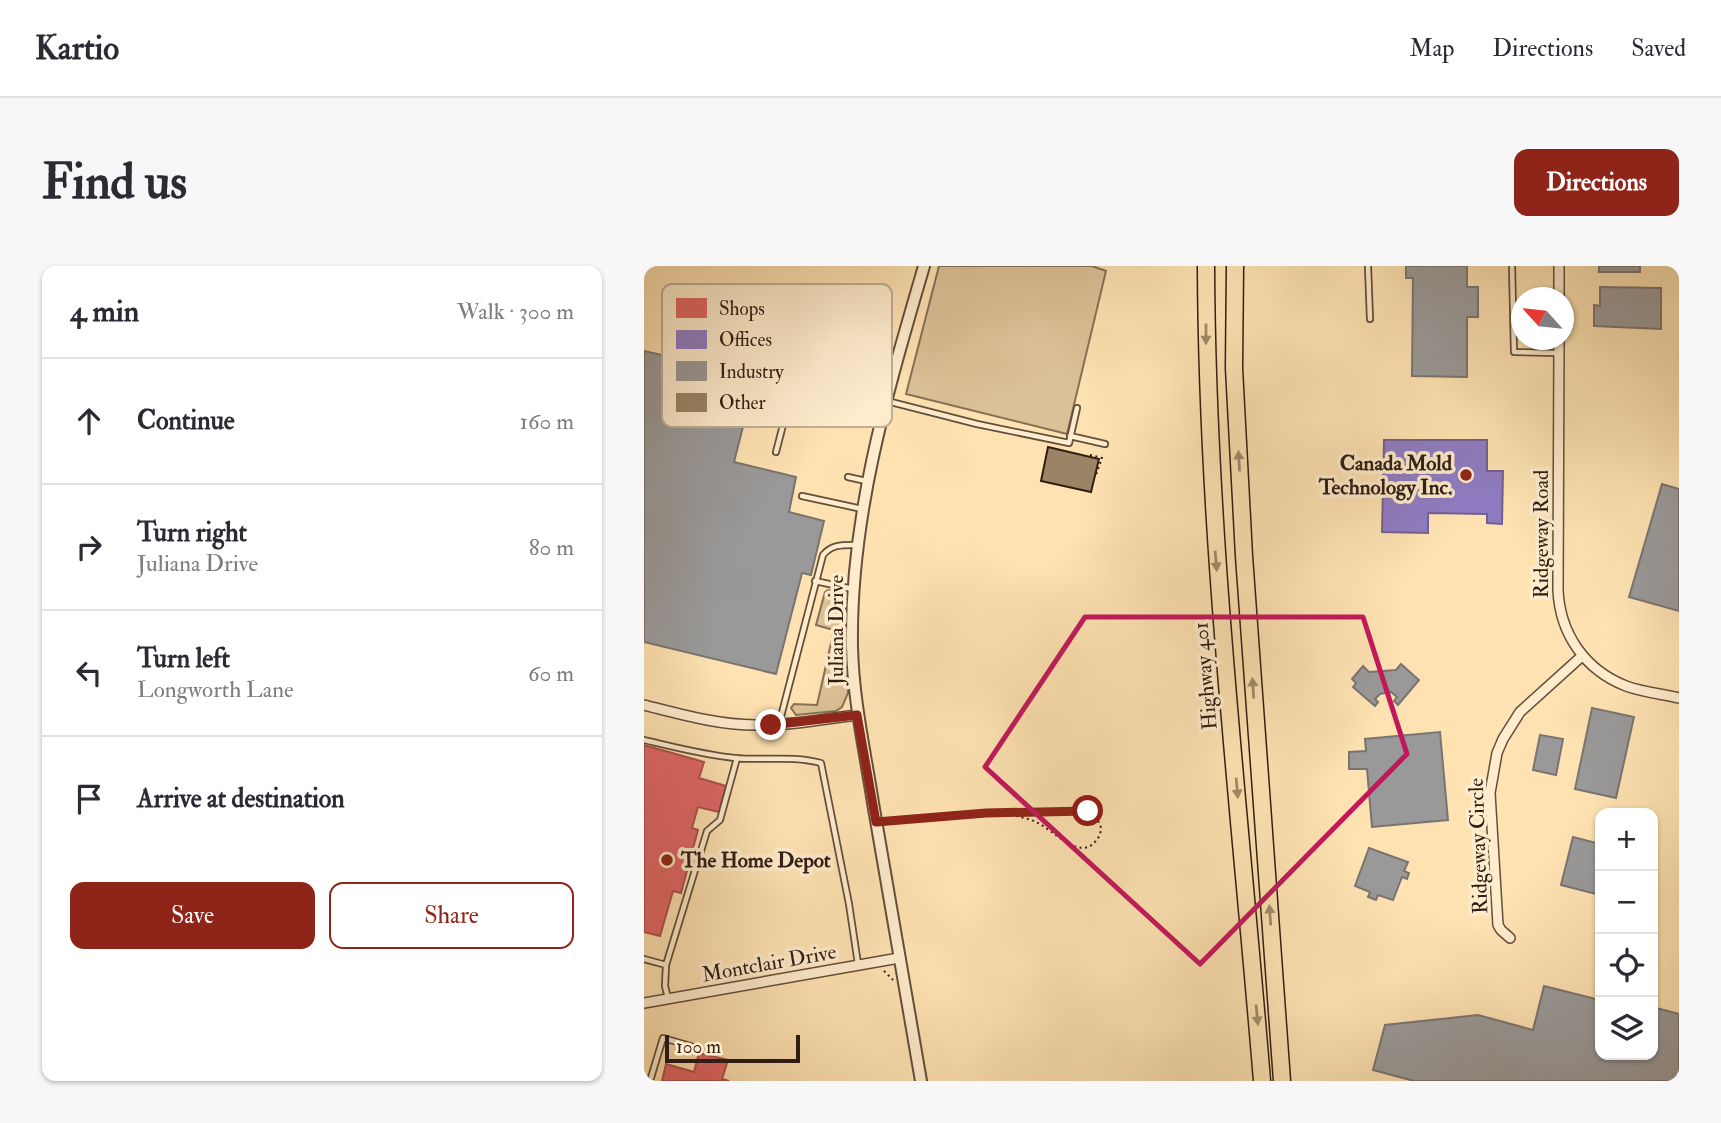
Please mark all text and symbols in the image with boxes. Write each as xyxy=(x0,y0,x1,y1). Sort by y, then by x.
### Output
text: Kartio xyxy=(35,28,119,69)
text: Map xyxy=(1409,33,1454,64)
text: Directions xyxy=(1492,33,1593,64)
text: Saved xyxy=(1631,33,1686,64)
button: Directions xyxy=(1514,149,1679,216)
text: Find us xyxy=(42,152,187,213)
legend xyxy=(662,284,892,427)
north arrow xyxy=(1511,287,1574,350)
text: 4 min xyxy=(70,293,139,330)
text: Walk · 300 m xyxy=(457,297,574,326)
text: Shops xyxy=(719,297,765,322)
one-way arrow xyxy=(1200,323,1212,345)
text: Offices xyxy=(719,328,772,352)
text: Industry xyxy=(719,360,784,384)
text: Other xyxy=(719,391,766,415)
icon: ahead xyxy=(70,402,108,440)
text: Continue xyxy=(137,405,235,437)
text: 160 m xyxy=(520,407,574,436)
one-way arrow xyxy=(1233,450,1244,472)
place label: Canada Mold Technology Inc. xyxy=(1318,450,1453,501)
marker: Canada Mold Technology Inc. xyxy=(1458,467,1474,483)
street label: Ridgeway Road xyxy=(1528,469,1555,598)
text: Turn right xyxy=(137,517,247,549)
icon: right xyxy=(70,528,108,566)
text: 80 m xyxy=(529,533,574,562)
text: Juliana Drive xyxy=(137,549,258,578)
one-way arrow xyxy=(1211,551,1222,573)
street label: Juliana Drive xyxy=(823,575,850,686)
street label: Highway 401 xyxy=(1187,621,1224,731)
text: Turn left xyxy=(137,643,230,675)
icon: left xyxy=(70,654,108,692)
text: 60 m xyxy=(528,659,574,688)
text: Longworth Lane xyxy=(137,675,294,704)
one-way arrow xyxy=(1247,677,1258,699)
route end xyxy=(755,709,786,740)
one-way arrow xyxy=(1232,777,1243,799)
street label: Ridgeway Circle xyxy=(1463,777,1494,914)
icon: arrive xyxy=(70,780,108,818)
text: Arrive at destination xyxy=(137,783,345,815)
route start xyxy=(1072,795,1103,826)
map controls xyxy=(1595,808,1658,1060)
button: + xyxy=(1595,808,1658,871)
place label: The Home Depot xyxy=(680,847,831,874)
marker: The Home Depot xyxy=(659,852,675,868)
button: − xyxy=(1595,871,1658,934)
button: Save xyxy=(70,882,315,949)
button: Share xyxy=(329,882,574,949)
one-way arrow xyxy=(1264,904,1275,926)
button: locate xyxy=(1595,934,1658,997)
street label: Montclair Drive xyxy=(700,938,839,989)
button: layers xyxy=(1595,997,1658,1060)
one-way arrow xyxy=(1252,1004,1263,1026)
scale bar xyxy=(665,1032,800,1064)
text: 100 m xyxy=(676,1035,721,1059)

